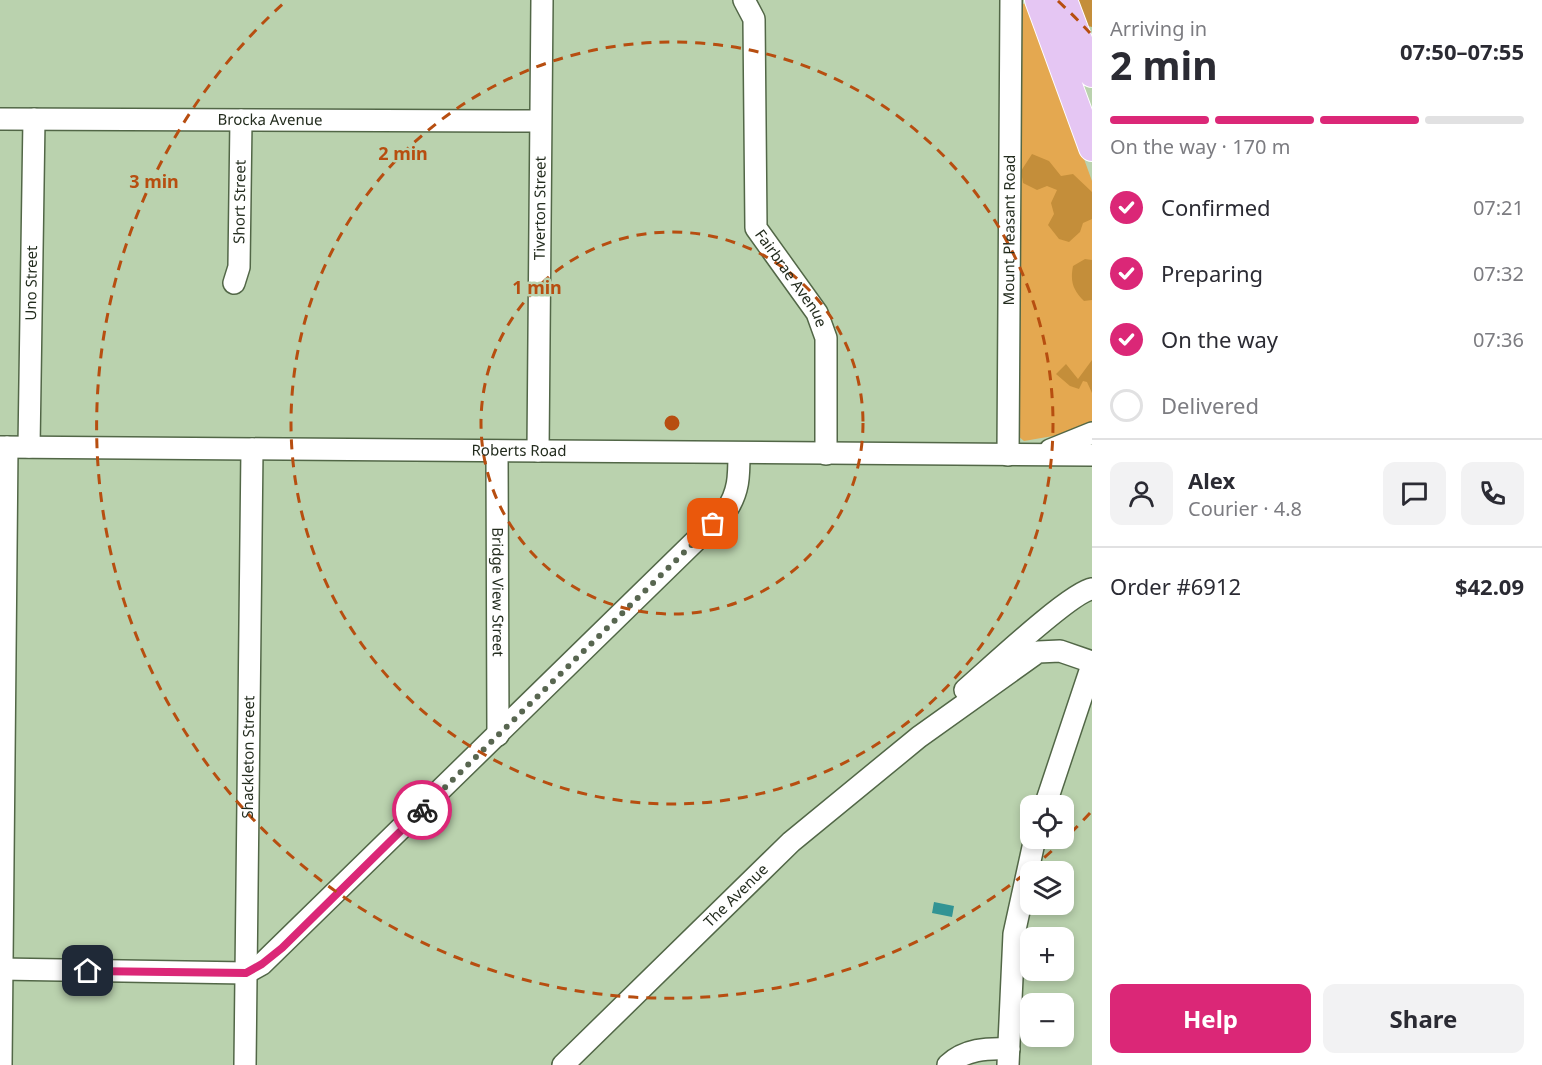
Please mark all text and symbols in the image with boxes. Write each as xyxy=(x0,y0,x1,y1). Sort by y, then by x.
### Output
text: Arriving in xyxy=(1110,15,1207,42)
text: 07:50–07:55 xyxy=(1400,36,1524,66)
text: 2 min xyxy=(1110,38,1217,91)
street label: Brocka Avenue xyxy=(217,109,323,129)
text: On the way · 170 m xyxy=(1110,133,1290,160)
text: 2 min xyxy=(378,141,428,165)
street label: Tiverton Street xyxy=(529,155,550,260)
street label: Mount Pleasant Road xyxy=(998,155,1019,305)
street label: Short Street xyxy=(228,159,249,244)
text: 3 min xyxy=(129,169,179,193)
icon: check xyxy=(1110,191,1143,224)
text: Confirmed xyxy=(1161,192,1271,222)
text: 07:21 xyxy=(1473,194,1524,221)
street label: Fairbrae Avenue xyxy=(751,225,832,330)
street label: Uno Street xyxy=(20,245,41,321)
icon: check xyxy=(1110,257,1143,290)
text: Preparing xyxy=(1161,258,1263,288)
text: 07:32 xyxy=(1473,260,1524,287)
text: 1 min xyxy=(512,275,562,299)
icon: check xyxy=(1110,323,1143,356)
text: On the way xyxy=(1161,324,1278,354)
text: 07:36 xyxy=(1473,326,1524,353)
text: Delivered xyxy=(1161,390,1259,420)
centre of rings xyxy=(662,413,682,433)
street label: Roberts Road xyxy=(471,439,567,460)
button: person xyxy=(1110,462,1173,525)
button: chat xyxy=(1383,462,1446,525)
button: phone xyxy=(1461,462,1524,525)
text: Alex xyxy=(1188,465,1235,495)
text: Courier · 4.8 xyxy=(1188,495,1302,522)
pin xyxy=(687,498,738,549)
icon: bag xyxy=(696,507,729,540)
street label: Bridge View Street xyxy=(488,527,509,657)
text: Order #6912 xyxy=(1110,571,1241,601)
text: $42.09 xyxy=(1455,571,1524,601)
street label: Shackleton Street xyxy=(237,695,258,819)
courier xyxy=(392,780,452,840)
icon: bike xyxy=(406,794,439,827)
map controls xyxy=(1020,795,1074,1047)
button: locate xyxy=(1020,795,1074,849)
street label: The Avenue xyxy=(699,859,772,931)
button: layers xyxy=(1020,861,1074,915)
button: + xyxy=(1020,927,1074,981)
pin xyxy=(62,945,113,996)
icon: home xyxy=(71,954,104,987)
button: Help xyxy=(1110,984,1311,1053)
button: Share xyxy=(1323,984,1524,1053)
button: − xyxy=(1020,993,1074,1047)

